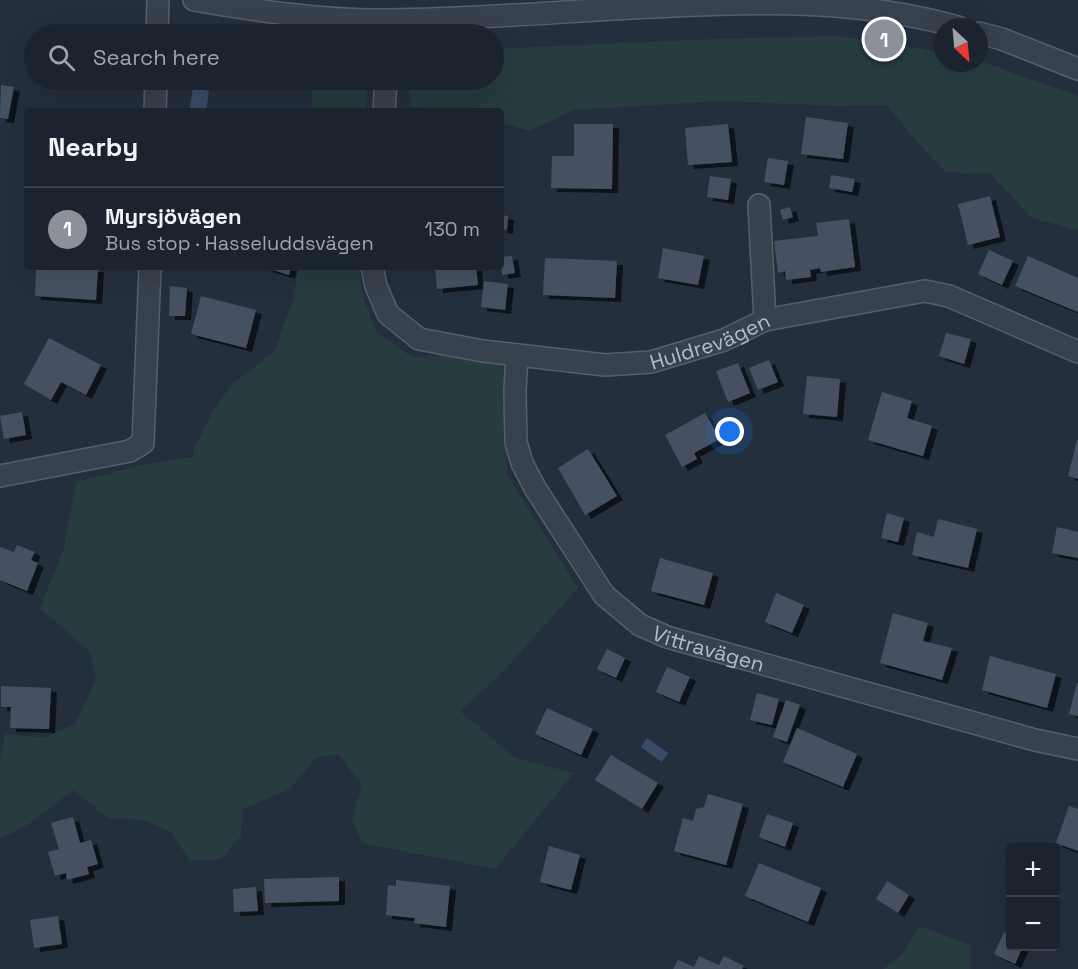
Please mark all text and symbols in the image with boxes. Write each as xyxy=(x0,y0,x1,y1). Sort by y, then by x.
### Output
pin: 1 xyxy=(864,16,904,62)
north arrow xyxy=(934,18,988,72)
search box xyxy=(24,24,504,90)
icon: search xyxy=(45,41,78,74)
text: Search here xyxy=(93,43,220,71)
text: Nearby xyxy=(48,130,138,164)
text: Myrsjövägen xyxy=(105,202,242,230)
text: 1 xyxy=(63,216,72,242)
text: 130 m xyxy=(424,216,480,242)
text: Bus stop · Hasseluddsvägen xyxy=(105,230,374,256)
street label: Huldrevägen xyxy=(646,306,774,375)
your location xyxy=(715,417,744,446)
street label: Vittravägen xyxy=(648,619,768,677)
map controls xyxy=(1006,843,1060,951)
button: + xyxy=(1006,843,1060,897)
button: − xyxy=(1006,897,1060,951)

